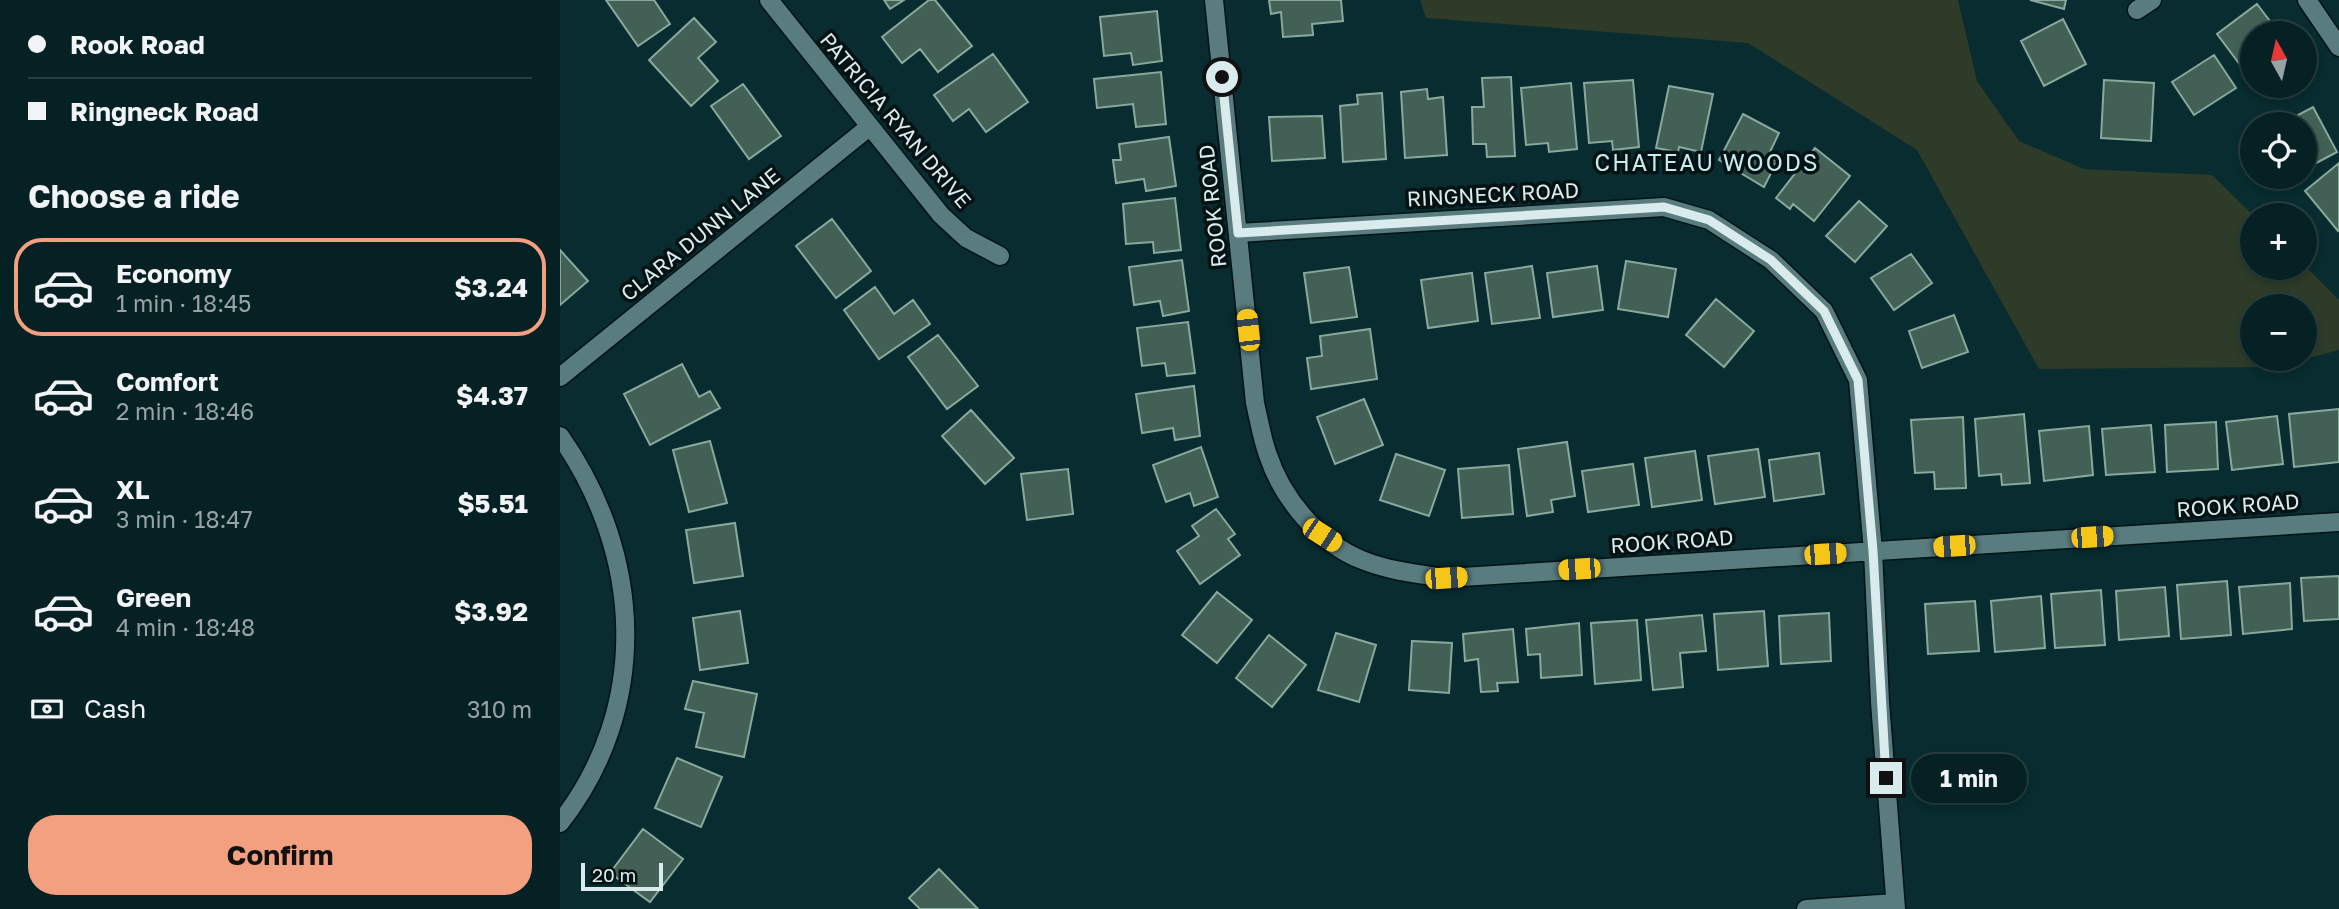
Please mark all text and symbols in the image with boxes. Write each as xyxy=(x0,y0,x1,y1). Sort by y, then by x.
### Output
north arrow xyxy=(2240,21,2317,98)
map controls xyxy=(2240,21,2317,371)
street label: PATRICIA RYAN DRIVE xyxy=(815,27,977,213)
text: Rook Road xyxy=(70,29,205,60)
route start xyxy=(1206,61,1238,93)
text: Ringneck Road xyxy=(70,96,259,127)
button: locate xyxy=(2240,112,2317,189)
street label: ROOK ROAD xyxy=(1193,143,1231,269)
district label: CHATEAU WOODS xyxy=(1595,148,1819,176)
street label: CLARA DUNN LANE xyxy=(615,162,785,306)
text: Choose a ride xyxy=(28,177,240,215)
street label: RINGNECK ROAD xyxy=(1406,177,1580,211)
button: + xyxy=(2240,203,2317,280)
icon: car xyxy=(32,256,95,319)
text: Economy xyxy=(116,258,232,289)
text: $3.24 xyxy=(454,272,528,303)
text: 1 min · 18:45 xyxy=(116,289,251,317)
button: − xyxy=(2240,294,2317,371)
car xyxy=(1236,308,1261,352)
icon: car xyxy=(32,364,95,427)
text: Comfort xyxy=(116,366,219,397)
text: $4.37 xyxy=(456,380,528,411)
text: 2 min · 18:46 xyxy=(116,397,254,425)
icon: car xyxy=(32,472,95,535)
text: XL xyxy=(116,474,150,505)
text: $5.51 xyxy=(457,488,528,519)
street label: ROOK ROAD xyxy=(2176,488,2300,522)
text: 3 min · 18:47 xyxy=(116,505,253,533)
car xyxy=(1299,515,1346,555)
street label: ROOK ROAD xyxy=(1610,524,1734,558)
car xyxy=(2071,525,2114,549)
car xyxy=(1933,534,1976,558)
car xyxy=(1804,542,1847,566)
car xyxy=(1558,557,1601,581)
car xyxy=(1425,566,1468,590)
icon: car xyxy=(32,580,95,643)
text: Green xyxy=(116,582,191,613)
text: $3.92 xyxy=(454,596,528,627)
text: 4 min · 18:48 xyxy=(116,613,255,641)
icon: cash xyxy=(28,690,66,728)
text: Cash xyxy=(84,693,146,724)
text: 310 m xyxy=(467,695,532,723)
callout: 1 min xyxy=(1910,754,2026,802)
route end xyxy=(1870,762,1902,794)
text: 1 min xyxy=(1940,764,1998,792)
button: Confirm xyxy=(28,815,532,895)
scale bar xyxy=(581,860,663,892)
text: 20 m xyxy=(592,863,636,886)

